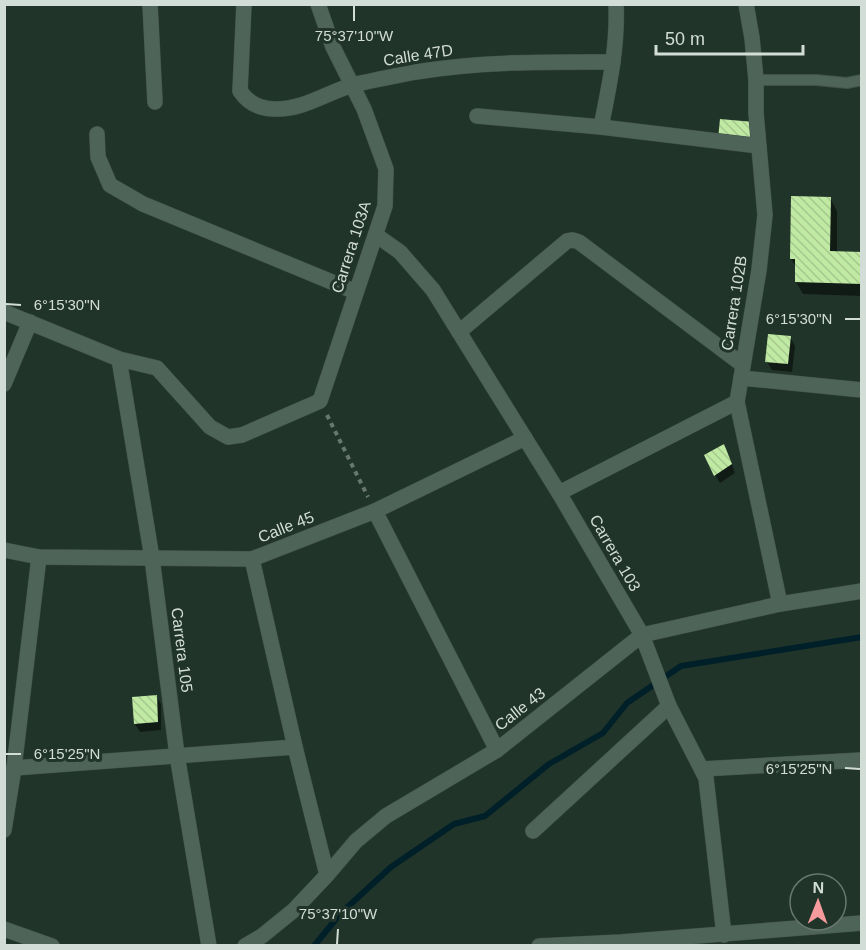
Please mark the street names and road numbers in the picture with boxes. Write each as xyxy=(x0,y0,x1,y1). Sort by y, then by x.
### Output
street label: Calle 47D xyxy=(382,41,454,69)
street label: Carrera 103A xyxy=(328,198,374,295)
street label: Carrera 102B xyxy=(718,254,750,352)
street label: Calle 45 xyxy=(256,508,316,546)
street label: Carrera 103 xyxy=(586,512,644,594)
street label: Carrera 105 xyxy=(168,607,196,694)
street label: Calle 43 xyxy=(492,684,548,734)

